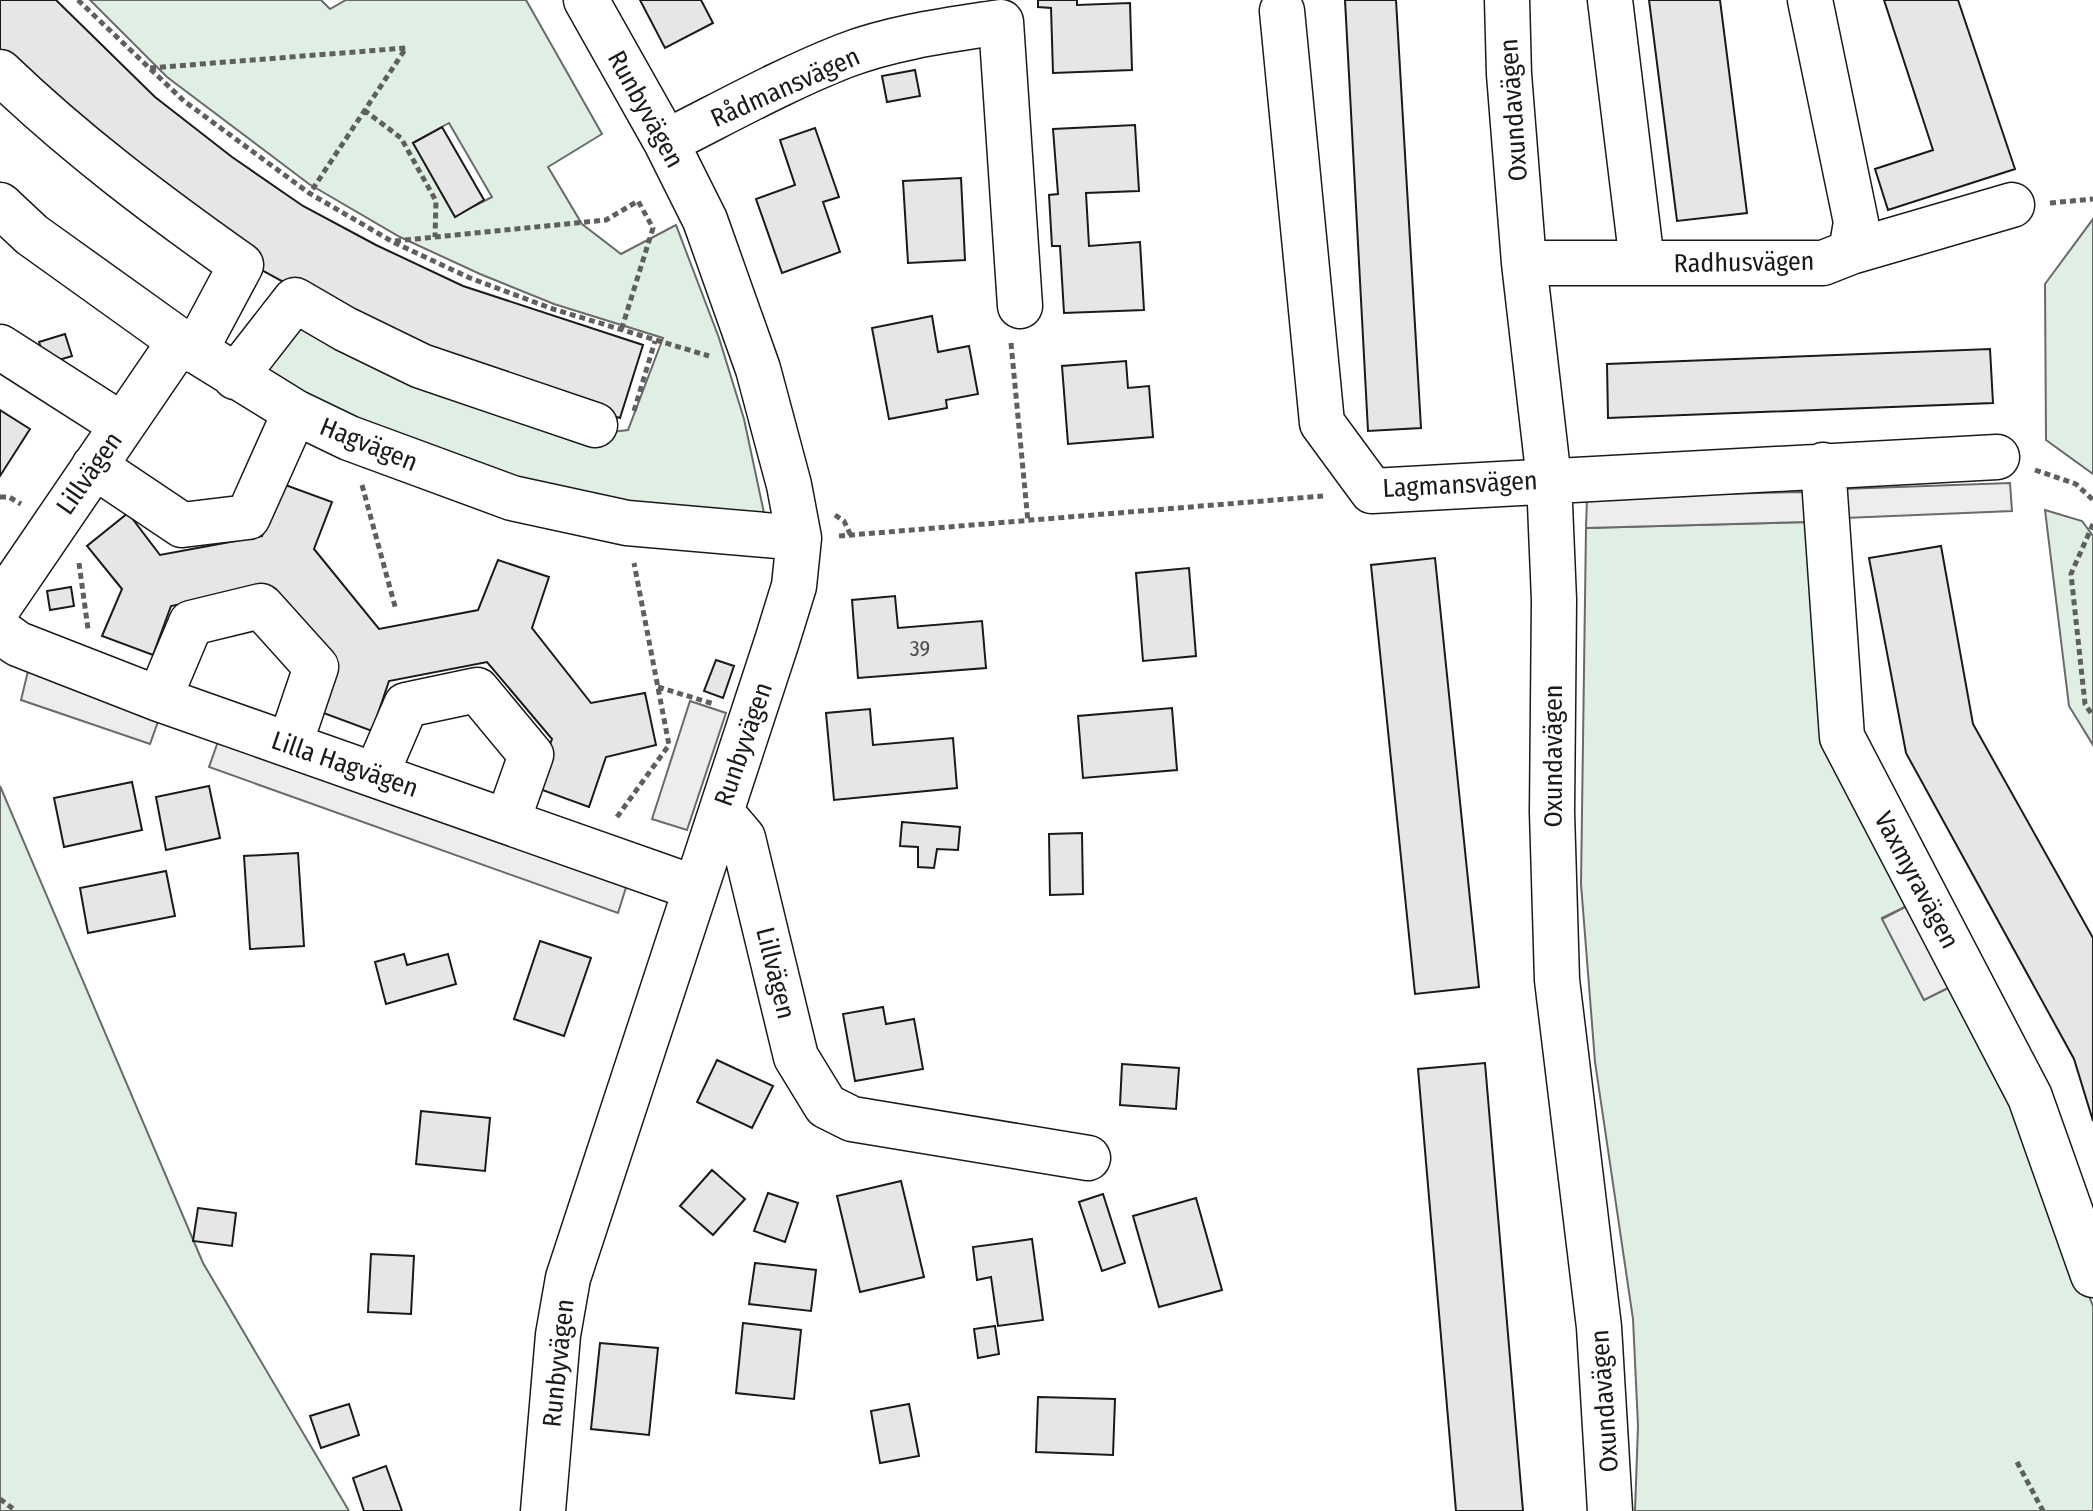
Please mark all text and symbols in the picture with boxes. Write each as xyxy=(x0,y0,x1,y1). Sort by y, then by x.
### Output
street label: Oxundavägen xyxy=(1493,38,1534,182)
street label: Rådmansvägen xyxy=(706,41,864,134)
street label: Runbyvägen xyxy=(601,45,690,173)
street label: Radhusvägen xyxy=(1673,246,1815,279)
street label: Hagvägen xyxy=(315,411,422,478)
street label: Lillvägen xyxy=(50,426,129,521)
street label: Lagmansvägen xyxy=(1382,465,1538,504)
house number: 39 xyxy=(910,635,930,662)
street label: Runbyvägen xyxy=(708,678,779,810)
street label: Oxundavägen xyxy=(1538,685,1569,827)
street label: Lilla Hagvägen xyxy=(267,725,422,804)
street label: Vaxmyravägen xyxy=(1868,807,1966,954)
street label: Lillvägen xyxy=(749,924,802,1022)
street label: Runbyvägen xyxy=(536,1297,581,1429)
street label: Oxundavägen xyxy=(1584,1329,1625,1473)

